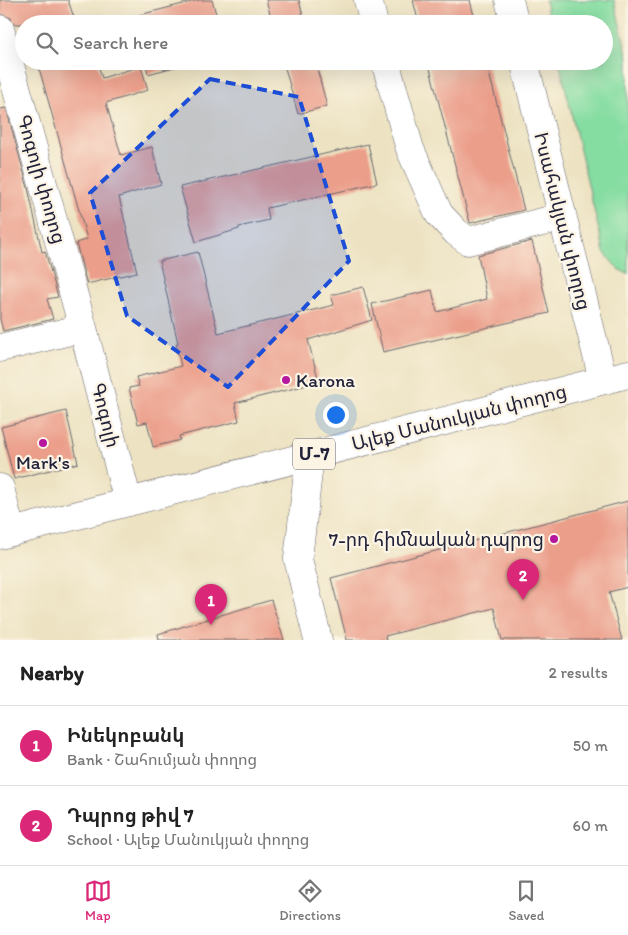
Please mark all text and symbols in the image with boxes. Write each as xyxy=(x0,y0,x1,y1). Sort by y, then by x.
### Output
search box xyxy=(15,15,613,70)
icon: search xyxy=(33,29,61,57)
text: Search here xyxy=(73,31,168,54)
street label: Գոգոլի փողոց xyxy=(12,112,71,246)
street label: Իսահակյան փողոց xyxy=(529,130,596,312)
place label: Karona xyxy=(296,369,355,392)
marker: Karona xyxy=(280,374,292,386)
street label: Գոգոլի xyxy=(86,380,125,450)
street label: Ալեք Մանուկյան փողոց xyxy=(349,380,569,455)
your location xyxy=(323,402,349,428)
marker: Mark's xyxy=(37,437,49,449)
road number: Մ-7 xyxy=(293,438,335,469)
place label: Mark's xyxy=(16,451,70,474)
place label: 7-րդ հիմնական դպրոց xyxy=(329,528,544,551)
marker: 7-րդ հիմնական դպրոց xyxy=(548,533,560,545)
pin: 2 xyxy=(507,559,539,600)
pin: 1 xyxy=(195,584,227,625)
text: Nearby xyxy=(20,660,84,685)
text: 2 results xyxy=(548,663,608,682)
text: Ինեկոբանկ xyxy=(67,724,184,747)
text: 1 xyxy=(32,736,40,755)
text: 50 m xyxy=(573,736,608,755)
text: Bank · Շահումյան փողոց xyxy=(67,750,257,769)
text: Դպրոց թիվ 7 xyxy=(67,804,193,827)
text: 2 xyxy=(32,816,40,835)
text: 60 m xyxy=(573,816,608,835)
text: School · Ալեք Մանուկյան փողոց xyxy=(67,830,309,849)
tab: Map xyxy=(84,877,112,924)
tab: Directions xyxy=(279,877,341,924)
tab: Saved xyxy=(508,877,544,924)

